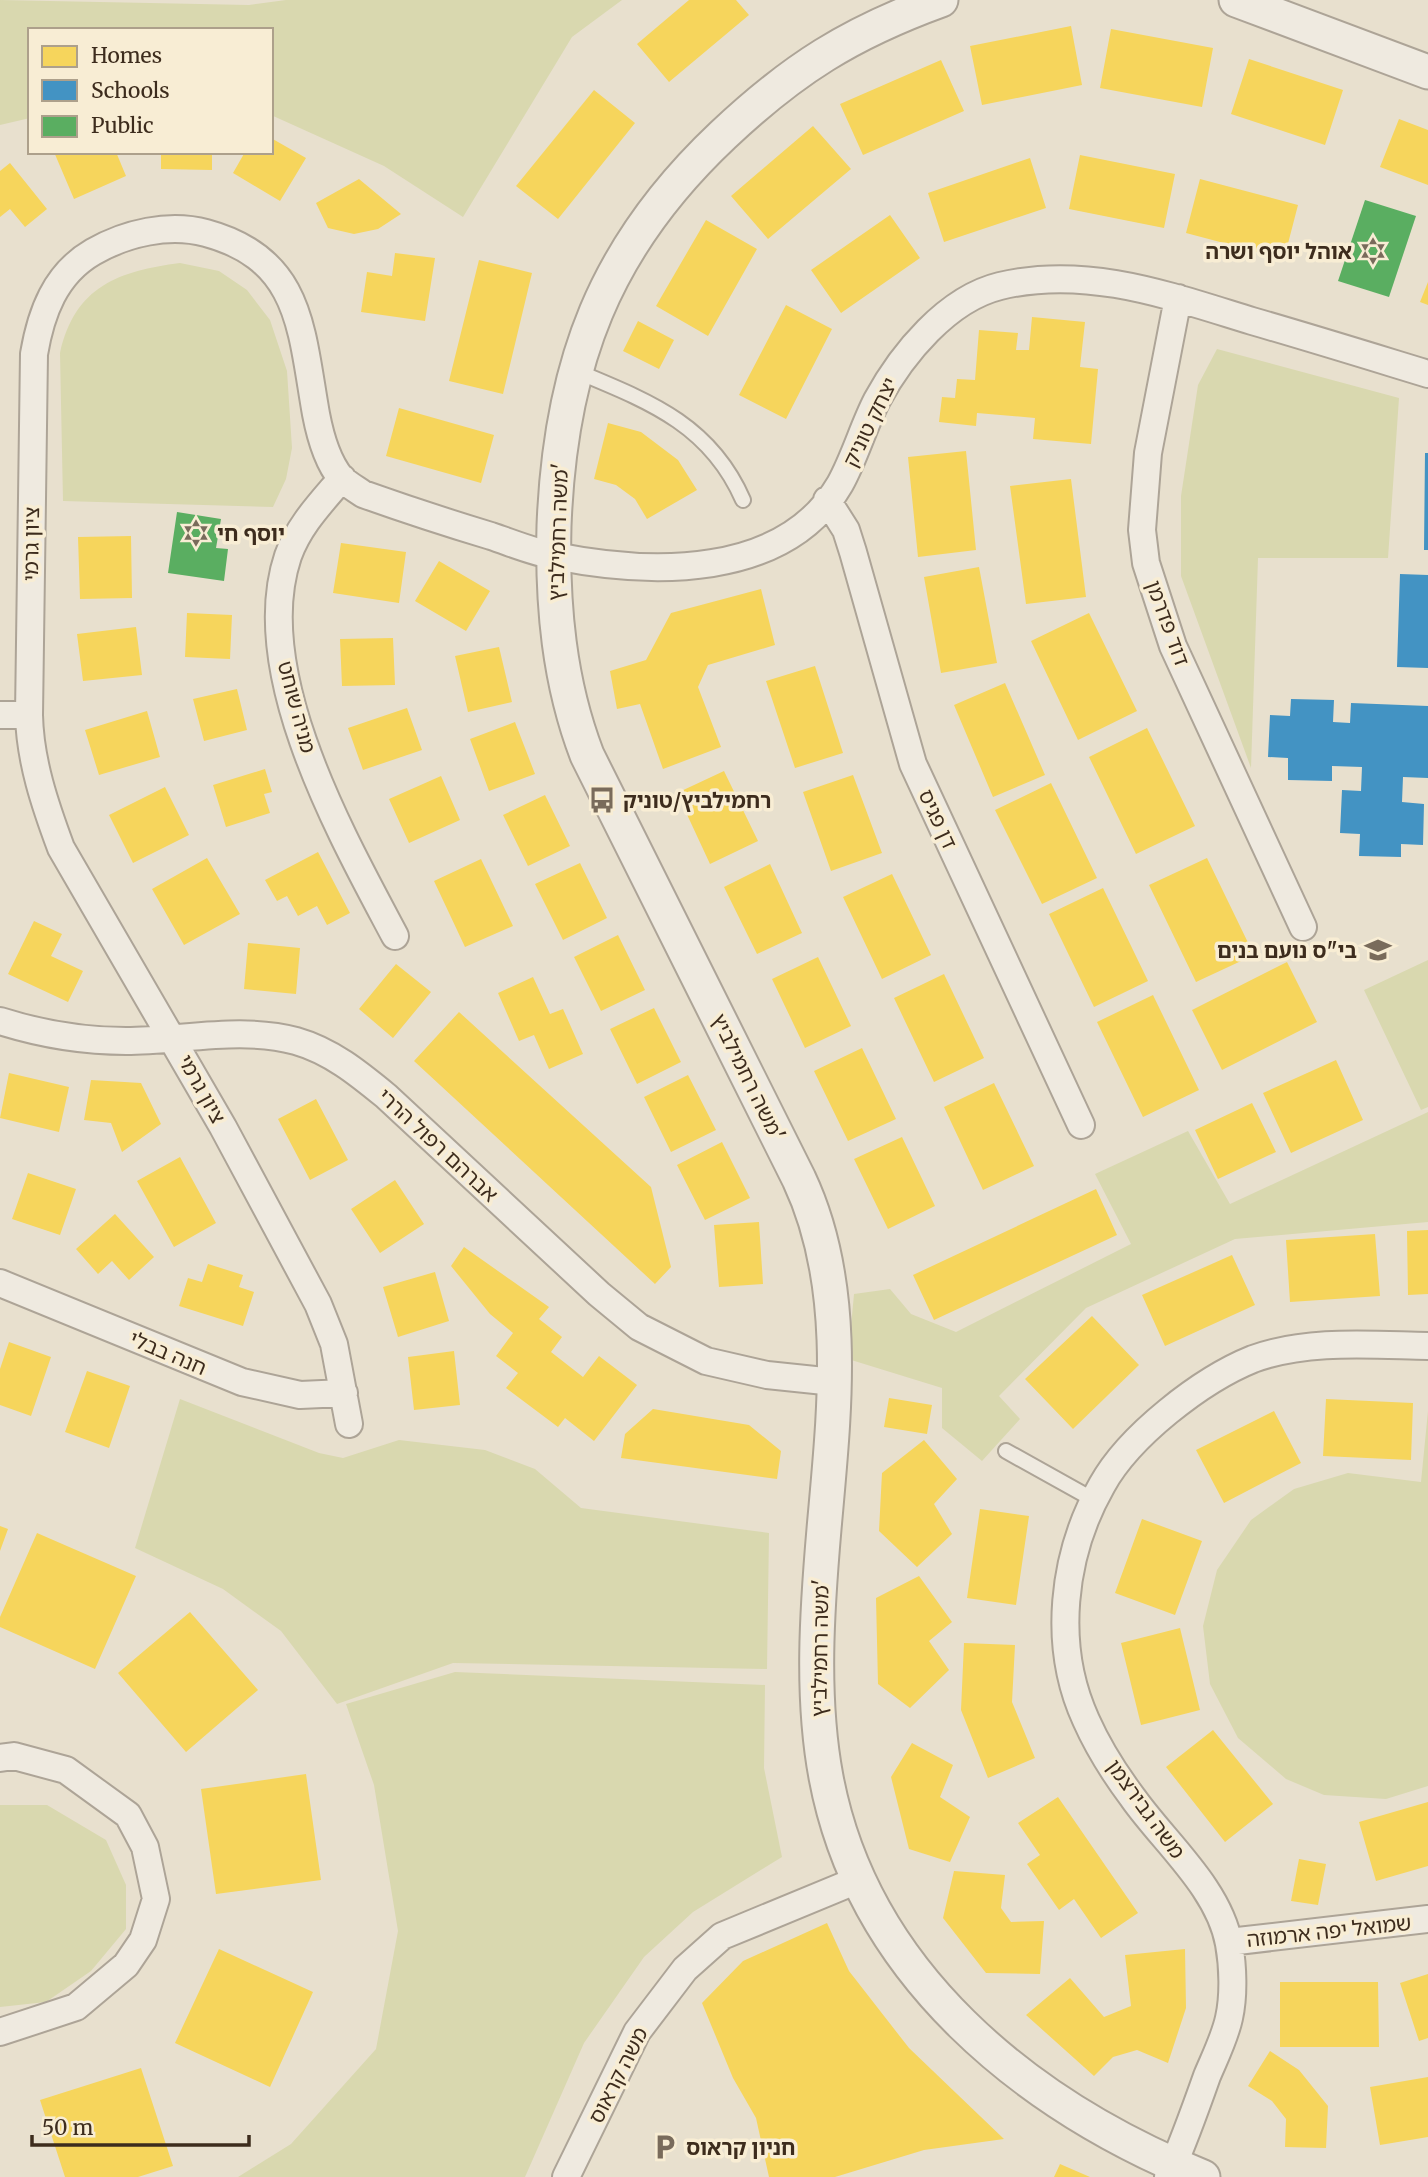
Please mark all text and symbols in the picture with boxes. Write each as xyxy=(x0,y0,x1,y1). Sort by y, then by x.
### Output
legend xyxy=(28,28,273,154)
text: Homes xyxy=(91,42,162,69)
text: Schools xyxy=(91,77,170,104)
text: Public xyxy=(91,112,154,139)
synagogue icon: אוהל יוסף ושרה xyxy=(1358,236,1388,266)
place label: אוהל יוסף ושרה xyxy=(1205,238,1352,265)
street label: יצחק טוניק xyxy=(837,373,903,471)
street label: משה רחמילביץ' xyxy=(542,463,574,601)
street label: ציון גרמי xyxy=(17,507,45,581)
synagogue icon: יוסף חי xyxy=(181,518,211,548)
place label: יוסף חי xyxy=(217,520,285,547)
street label: דוד פדרמן xyxy=(1140,577,1196,669)
street label: מניה שוחט xyxy=(272,658,322,756)
bus stop icon: רחמילביץ/טוניק xyxy=(587,785,617,815)
street label: דן פגיס xyxy=(913,785,963,853)
place label: רחמילביץ/טוניק xyxy=(623,787,771,814)
school or university icon: בי"ס נועם בנים xyxy=(1363,935,1393,965)
place label: בי"ס נועם בנים xyxy=(1217,937,1357,964)
street label: משה רחמילביץ' xyxy=(706,1009,790,1145)
street label: ציון גרמי xyxy=(172,1050,232,1128)
street label: אברהם רפול הררי xyxy=(372,1082,504,1208)
street label: חנה בבלי xyxy=(125,1325,211,1381)
street label: משה רחמילביץ' xyxy=(805,1579,835,1717)
street label: משה גבירצמן xyxy=(1101,1754,1191,1864)
street label: שמואל יפה ארמוזה xyxy=(1245,1909,1413,1953)
street label: משה קראוס xyxy=(582,2022,654,2128)
scale bar xyxy=(32,2104,248,2148)
text: 50 m xyxy=(42,2114,93,2141)
parking icon: חניון קראוס xyxy=(650,2132,680,2162)
place label: חניון קראוס xyxy=(686,2134,795,2161)

